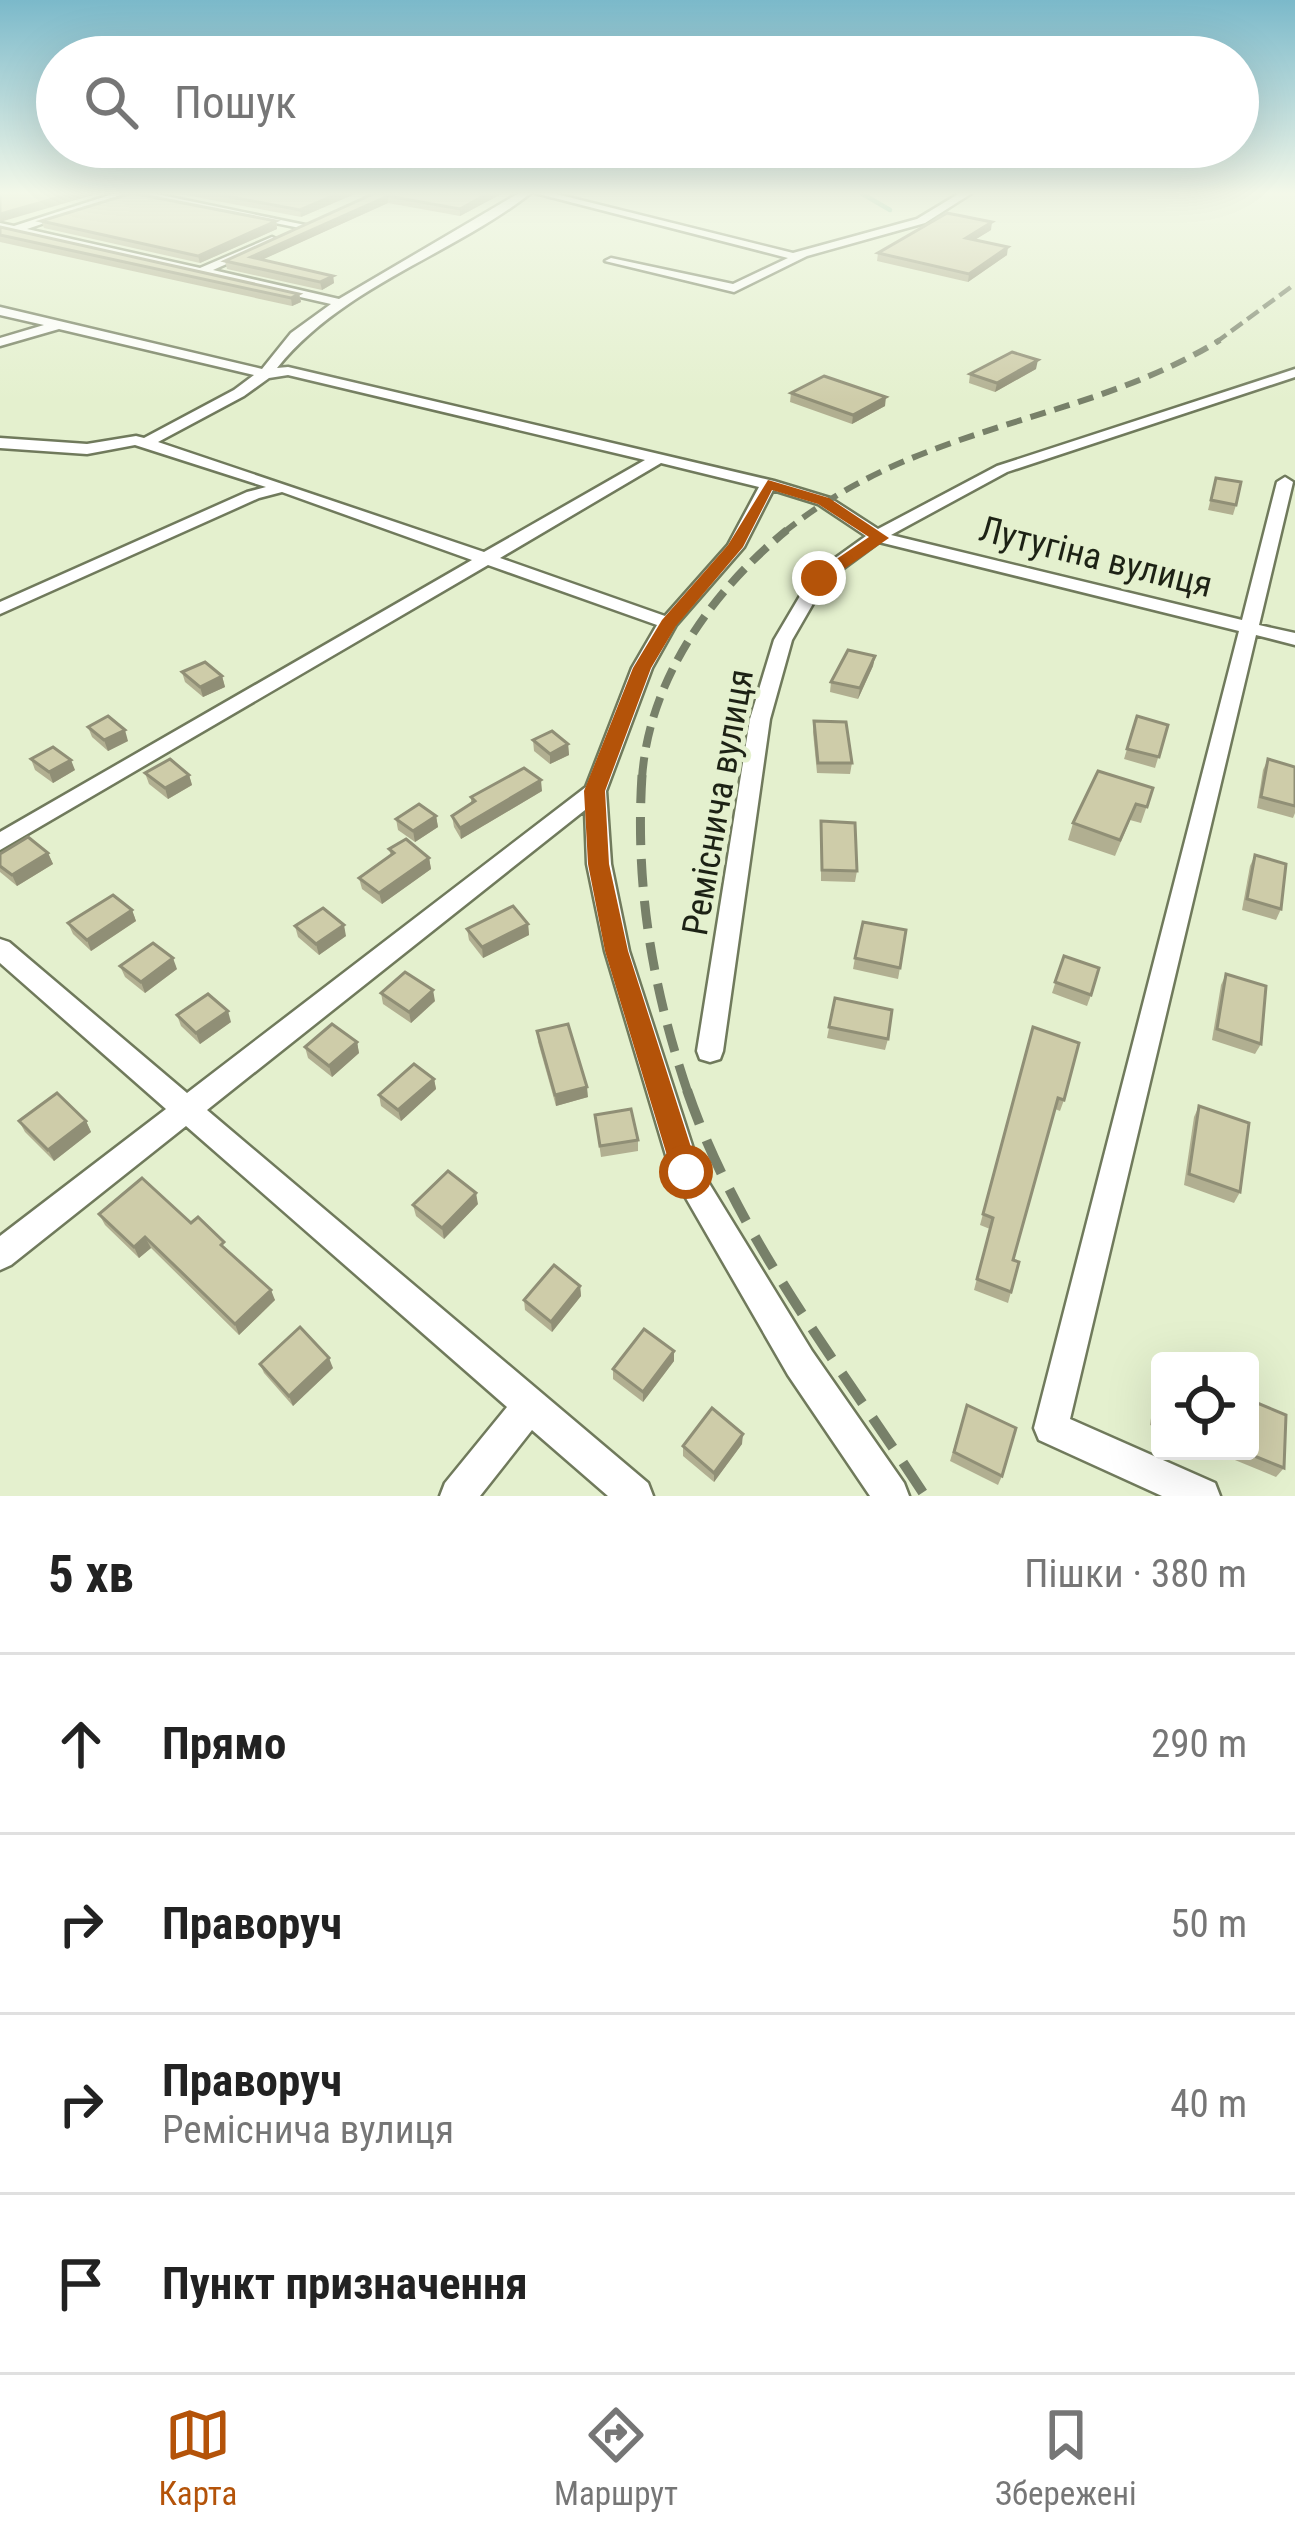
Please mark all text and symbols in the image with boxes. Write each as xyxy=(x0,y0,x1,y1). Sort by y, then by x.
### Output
search box xyxy=(36,36,1259,168)
icon: search xyxy=(78,69,144,135)
text: Пошук xyxy=(174,76,297,129)
street label: Лутугіна вулиця xyxy=(975,508,1217,606)
route end xyxy=(792,551,846,605)
street label: Реміснича вулиця xyxy=(674,666,762,939)
route start xyxy=(659,1145,713,1199)
map controls xyxy=(1151,1352,1259,1460)
button: locate xyxy=(1151,1352,1259,1460)
text: 5 хв xyxy=(48,1545,134,1604)
text: Пішки · 380 m xyxy=(1024,1551,1247,1597)
icon: ahead xyxy=(48,1711,114,1777)
text: Прямо xyxy=(162,1717,286,1770)
text: 290 m xyxy=(1151,1721,1247,1767)
icon: right xyxy=(48,1891,114,1957)
text: Праворуч xyxy=(162,1897,342,1950)
text: 50 m xyxy=(1170,1901,1247,1947)
text: Праворуч xyxy=(162,2054,342,2107)
icon: right xyxy=(48,2071,114,2137)
text: 40 m xyxy=(1170,2081,1247,2127)
text: Реміснича вулиця xyxy=(162,2107,454,2153)
icon: arrive xyxy=(48,2251,114,2317)
text: Пункт призначення xyxy=(162,2257,528,2310)
tab: Карта xyxy=(158,2402,237,2513)
tab: Маршрут xyxy=(554,2402,678,2513)
tab: Збережені xyxy=(995,2402,1137,2513)

